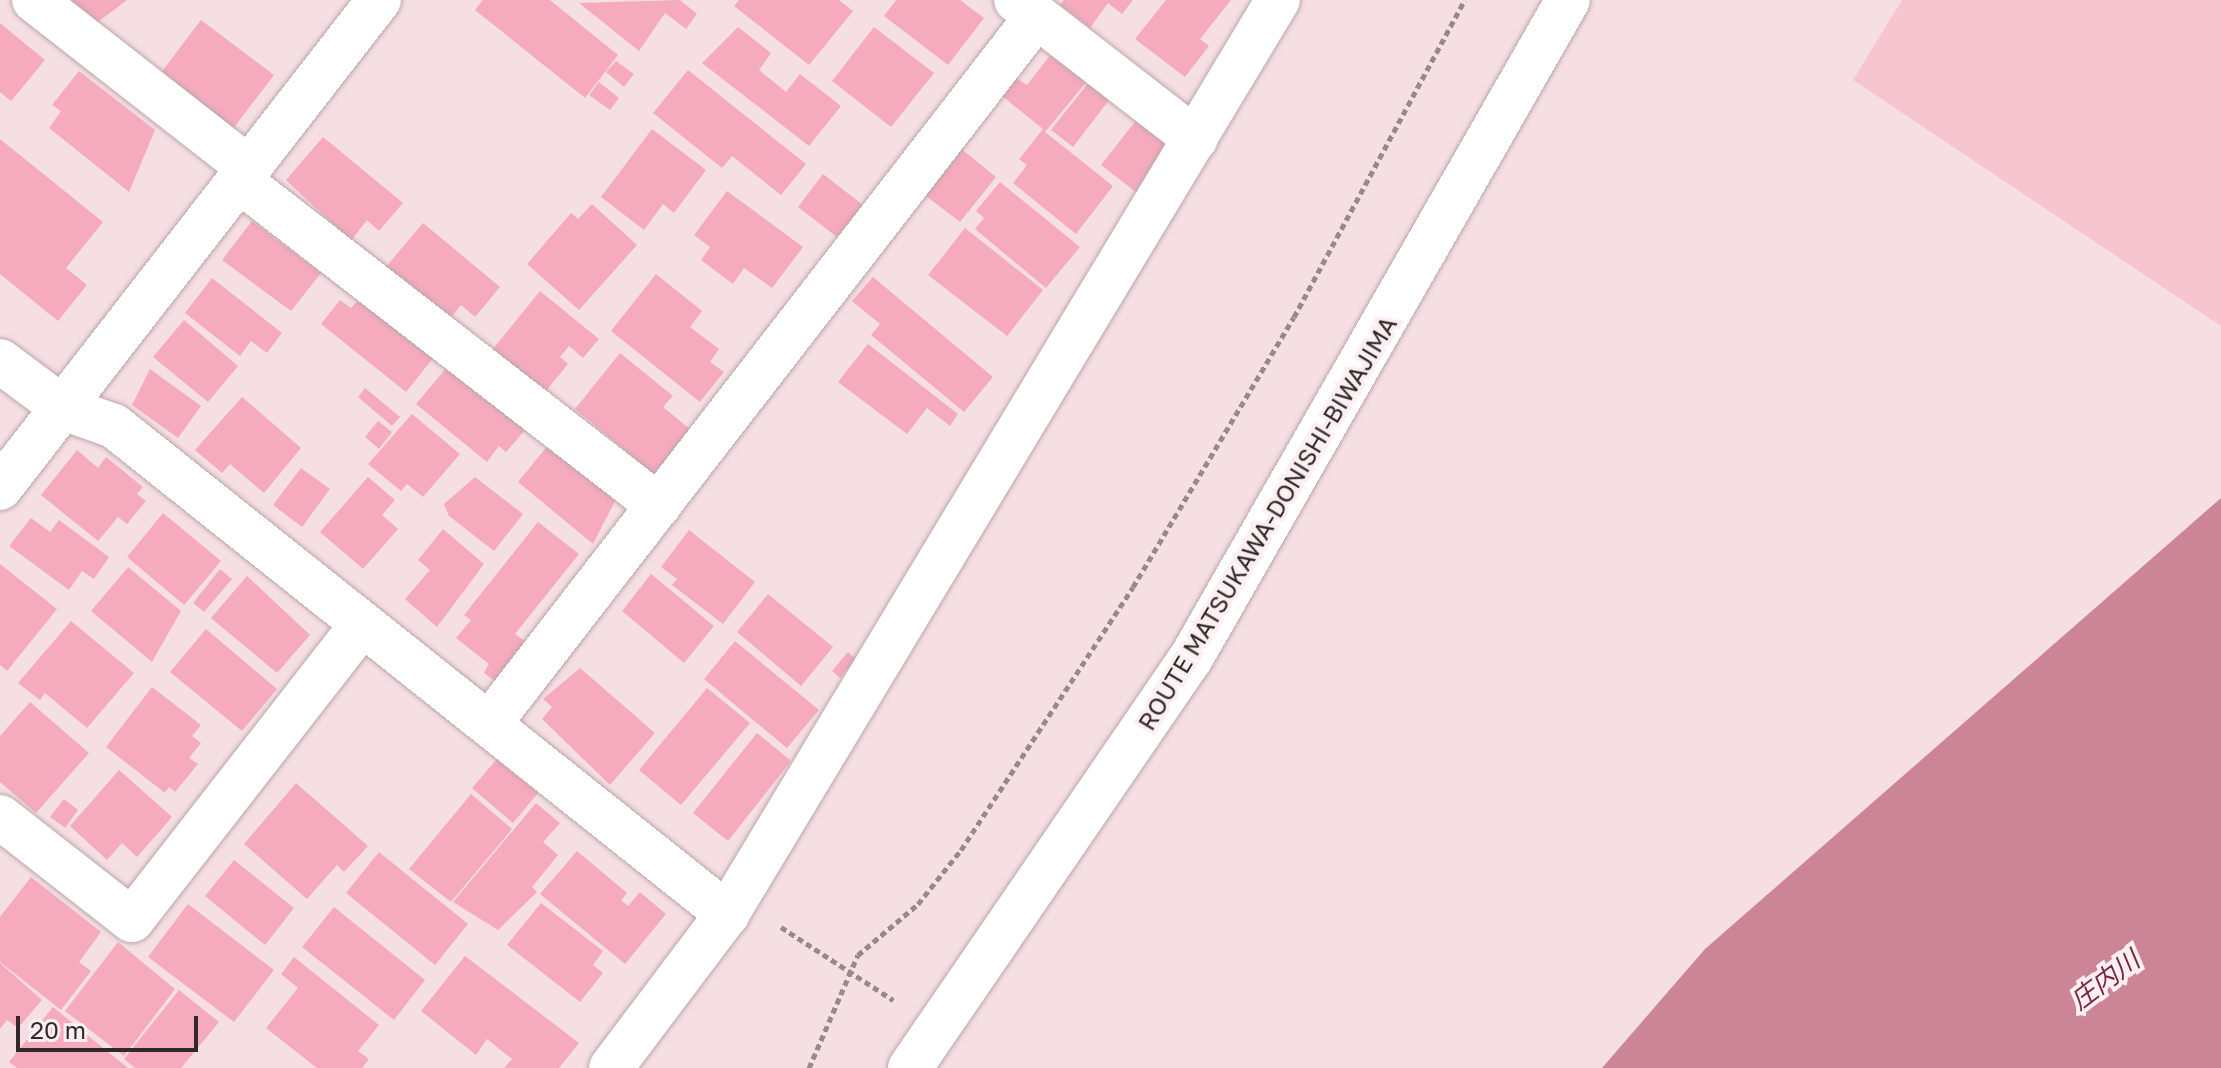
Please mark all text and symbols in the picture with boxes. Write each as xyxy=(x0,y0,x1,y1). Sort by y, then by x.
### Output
street label: ROUTE MATSUKAWA-DONISHI-BIWAJIMA xyxy=(1132,311,1402,735)
water label: 庄内川 xyxy=(2064,944,2146,1016)
scale bar xyxy=(20,1000,202,1050)
text: 20 m xyxy=(30,1015,86,1044)

